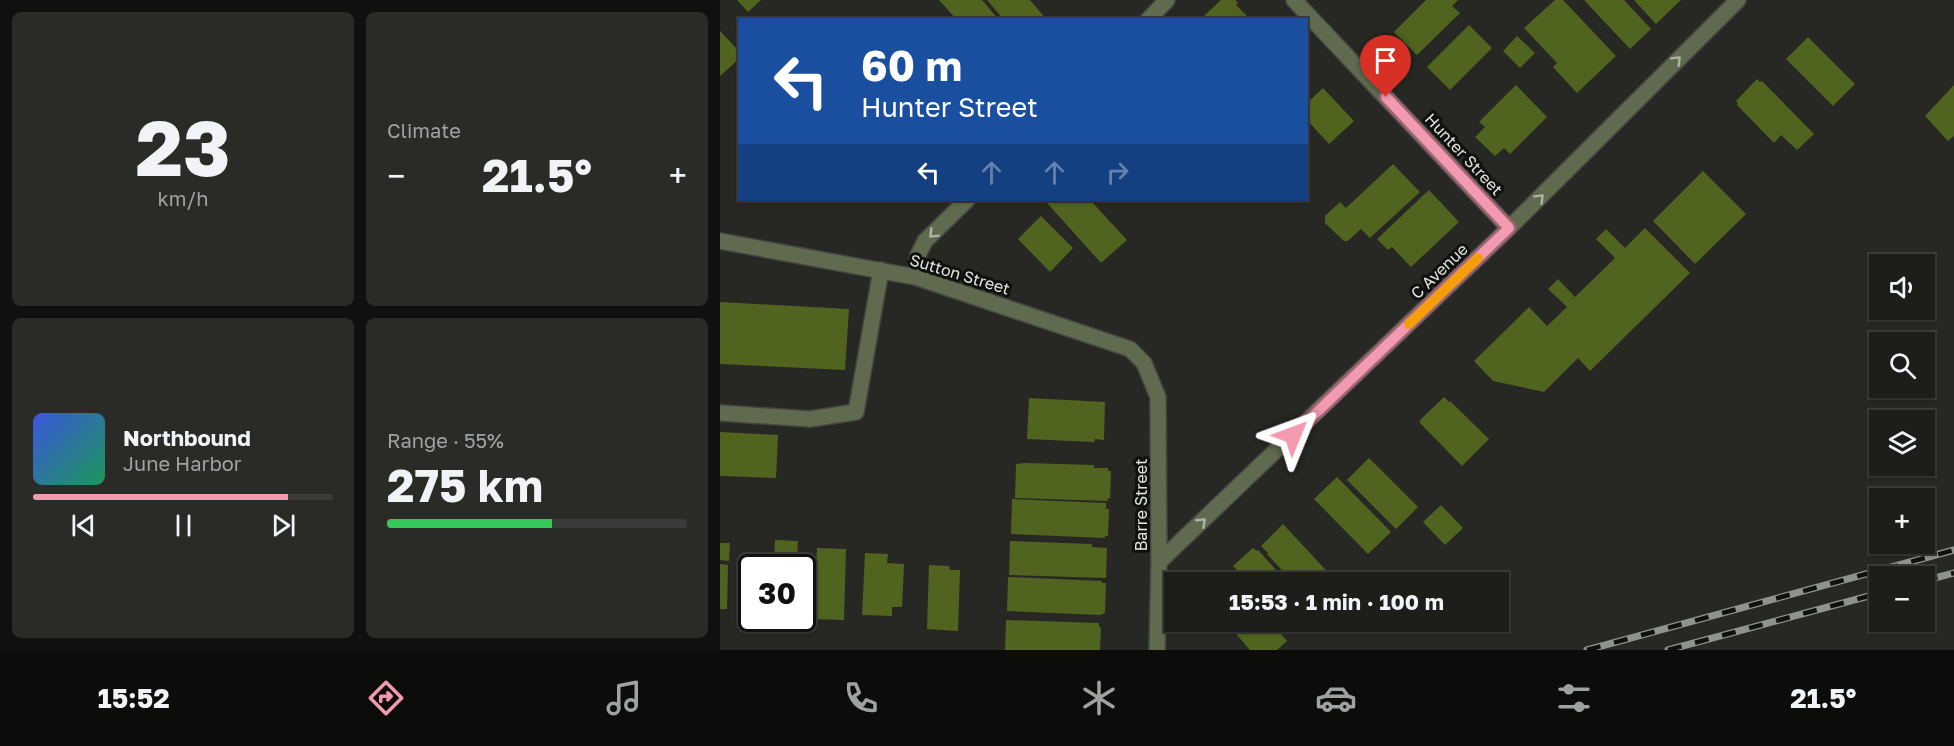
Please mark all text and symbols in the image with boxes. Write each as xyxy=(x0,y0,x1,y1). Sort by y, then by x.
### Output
pin xyxy=(1360,35,1411,97)
text: 60 m xyxy=(861,40,962,90)
icon: left xyxy=(762,42,840,120)
icon: arrive xyxy=(1369,44,1402,77)
one-way arrow xyxy=(1670,57,1681,68)
text: Hunter Street xyxy=(861,91,1038,123)
text: 23 xyxy=(135,100,231,193)
street label: Hunter Street xyxy=(1421,109,1507,199)
text: Climate xyxy=(387,118,461,142)
text: 21.5° xyxy=(482,148,592,202)
text: − xyxy=(387,156,405,195)
text: + xyxy=(669,156,687,195)
icon: left xyxy=(912,156,945,189)
icon: ahead xyxy=(975,156,1008,189)
icon: ahead xyxy=(1038,156,1071,189)
icon: right xyxy=(1101,156,1134,189)
text: km/h xyxy=(158,186,208,210)
one-way arrow xyxy=(1532,195,1543,206)
one-way arrow xyxy=(929,227,940,237)
street label: C Avenue xyxy=(1406,239,1472,303)
street label: Sutton Street xyxy=(908,249,1012,299)
map controls xyxy=(1869,254,1935,632)
button: sound xyxy=(1869,254,1935,320)
button: search xyxy=(1869,332,1935,398)
position arrow xyxy=(1261,403,1325,467)
button: layers xyxy=(1869,410,1935,476)
text: Northbound xyxy=(123,424,251,451)
text: Range · 55% xyxy=(387,428,504,452)
text: June Harbor xyxy=(123,451,242,475)
text: 275 km xyxy=(387,458,543,512)
street label: Barre Street xyxy=(1131,459,1151,551)
button: + xyxy=(1869,488,1935,554)
icon: previous xyxy=(67,509,100,542)
icon: pause xyxy=(167,509,200,542)
icon: next xyxy=(267,509,300,542)
one-way arrow xyxy=(1195,518,1205,529)
speed limit sign: 30 xyxy=(738,554,816,632)
button: − xyxy=(1869,566,1935,632)
text: 15:53 · 1 min · 100 m xyxy=(1229,588,1444,615)
icon: directions xyxy=(365,677,407,719)
icon: music xyxy=(603,677,645,719)
icon: phone xyxy=(840,677,882,719)
icon: climate xyxy=(1078,677,1120,719)
icon: car xyxy=(1315,677,1357,719)
icon: filters xyxy=(1553,677,1595,719)
text: 15:52 xyxy=(98,682,170,714)
text: 21.5° xyxy=(1790,682,1856,714)

